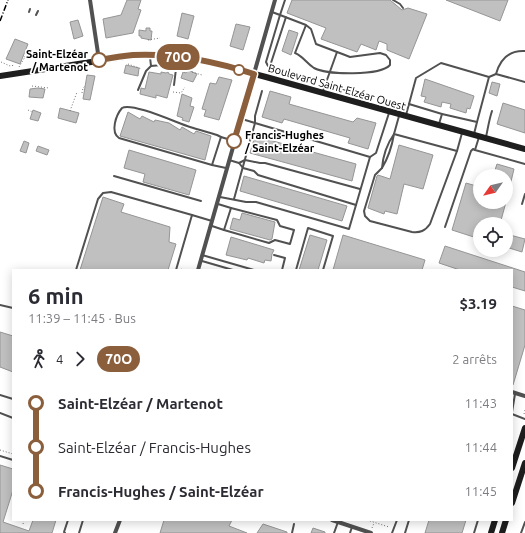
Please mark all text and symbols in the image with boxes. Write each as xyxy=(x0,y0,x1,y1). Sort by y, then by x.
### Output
line badge: 70O xyxy=(155,44,201,70)
place label: Saint-Elzéar / Martenot xyxy=(26,48,88,73)
text: 70O xyxy=(165,49,191,65)
marker: Saint-Elzéar / Martenot xyxy=(91,52,107,68)
street label: Boulevard Saint-Elzéar Ouest xyxy=(267,62,408,113)
unlabelled marker xyxy=(233,64,245,76)
place label: Francis-Hughes / Saint-Elzéar xyxy=(244,129,324,154)
marker: Francis-Hughes / Saint-Elzéar xyxy=(226,133,242,149)
north arrow xyxy=(473,169,513,209)
map controls xyxy=(473,169,513,257)
button: locate xyxy=(473,217,513,257)
text: 6 min xyxy=(28,283,84,308)
text: $3.19 xyxy=(459,295,497,312)
text: 11:39 – 11:45 · Bus xyxy=(28,311,136,325)
icon: walk xyxy=(28,348,50,370)
icon: forward xyxy=(69,348,91,370)
text: 70O xyxy=(105,351,132,367)
text: 4 xyxy=(56,352,63,366)
text: 2 arrêts xyxy=(452,352,497,366)
text: Saint-Elzéar / Martenot xyxy=(58,395,223,412)
text: 11:43 xyxy=(464,396,497,410)
text: Saint-Elzéar / Francis-Hughes xyxy=(58,439,251,456)
text: 11:44 xyxy=(464,440,497,454)
text: Francis-Hughes / Saint-Elzéar xyxy=(58,483,264,500)
text: 11:45 xyxy=(464,484,497,498)

